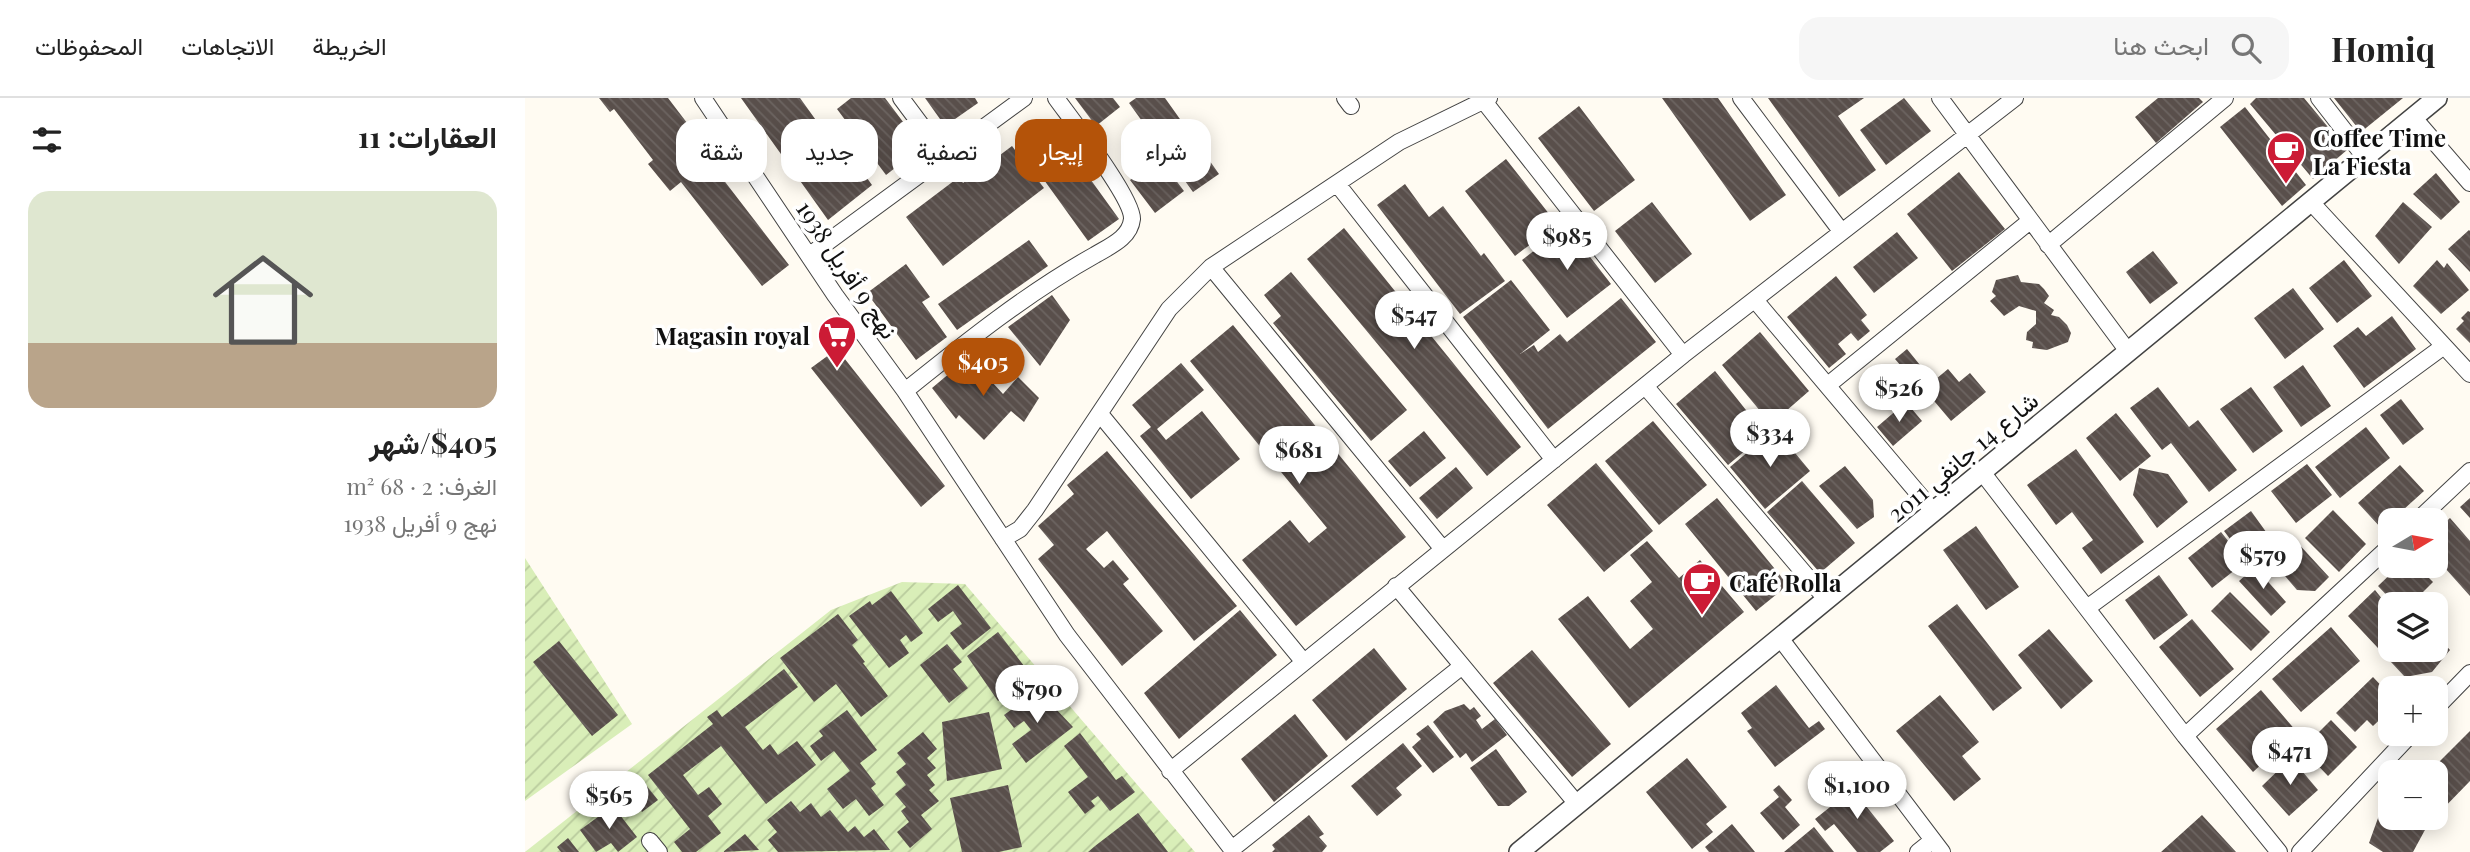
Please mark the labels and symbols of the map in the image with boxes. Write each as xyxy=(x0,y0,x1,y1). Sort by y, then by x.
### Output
place label: Coffee Time La Fiesta xyxy=(2313,121,2446,181)
cafe icon: Coffee Time La Fiesta xyxy=(2265,130,2307,185)
street label: نهج 9 أفريل 1938 xyxy=(787,194,906,346)
pin: $985 xyxy=(1526,212,1608,272)
pin: $547 xyxy=(1373,292,1455,351)
supermarket icon: Magasin royal xyxy=(816,314,858,369)
place label: Magasin royal xyxy=(655,319,811,351)
pin: $405 xyxy=(942,338,1024,398)
pin: $526 xyxy=(1858,364,1940,424)
street label: شارع 14 جانفي 2011 xyxy=(1880,384,2047,532)
pin: $334 xyxy=(1729,410,1811,469)
pin: $681 xyxy=(1258,426,1340,486)
north arrow xyxy=(2378,508,2448,578)
pin: $579 xyxy=(2222,532,2304,591)
cafe icon: Café Rolla xyxy=(1681,561,1723,616)
place label: Café Rolla xyxy=(1729,566,1842,598)
pin: $790 xyxy=(996,666,1078,725)
pin: $471 xyxy=(2249,728,2331,787)
pin: $1,100 xyxy=(1800,762,1914,821)
pin: $565 xyxy=(568,772,650,831)

